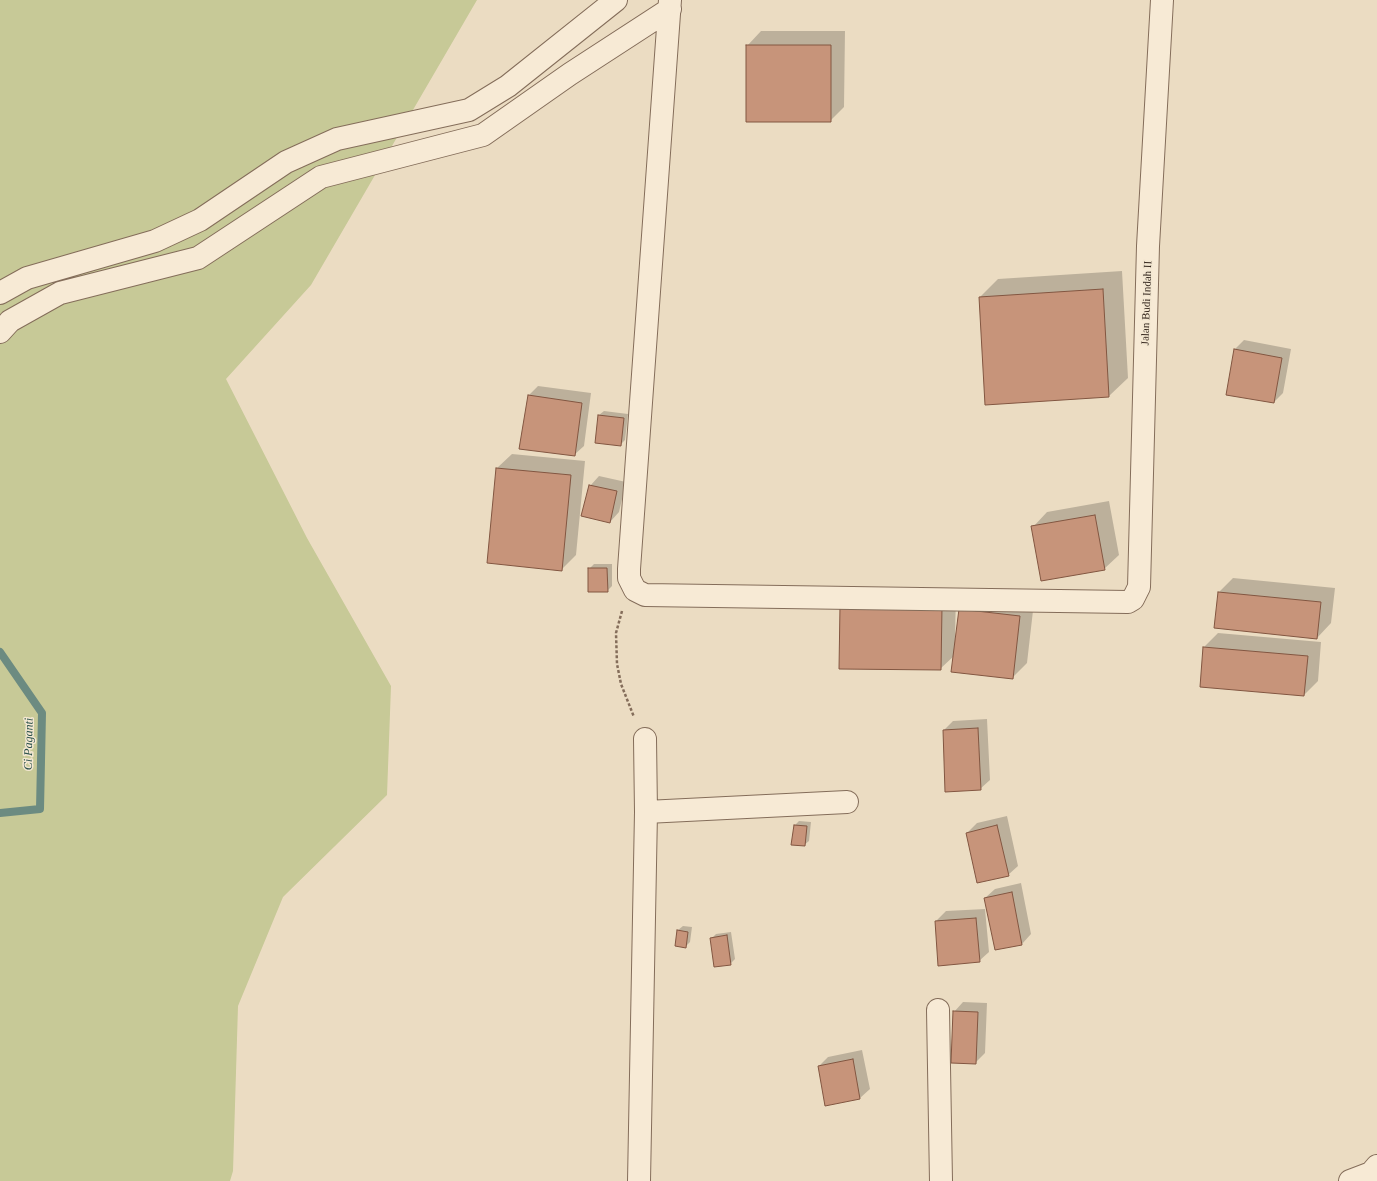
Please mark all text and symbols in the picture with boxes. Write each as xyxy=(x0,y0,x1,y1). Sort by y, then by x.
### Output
street label: Jalan Budi Indah II xyxy=(1139,260,1155,346)
water label: Ci Paganti xyxy=(21,718,37,770)

